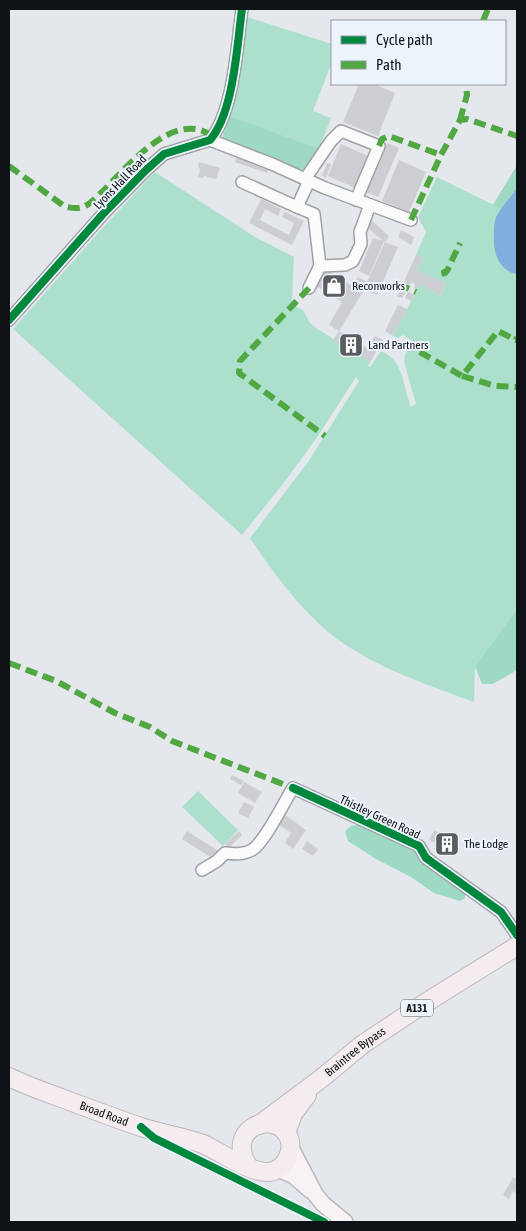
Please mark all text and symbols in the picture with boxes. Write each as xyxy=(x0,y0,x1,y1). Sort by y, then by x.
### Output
legend xyxy=(331,20,506,85)
text: Cycle path xyxy=(376,31,433,48)
text: Path xyxy=(376,56,402,73)
street label: Lyons Hall Road xyxy=(91,152,149,212)
shop icon: Reconworks xyxy=(321,273,347,299)
place label: Reconworks xyxy=(352,279,405,293)
building icon: Land Partners xyxy=(338,332,364,358)
place label: Land Partners xyxy=(368,338,429,352)
street label: Thistley Green Road xyxy=(337,792,423,842)
building icon: The Lodge xyxy=(434,831,460,857)
place label: The Lodge xyxy=(464,837,508,851)
road number: A131 xyxy=(401,1000,433,1016)
street label: Braintree Bypass xyxy=(322,1024,388,1080)
street label: Broad Road xyxy=(78,1099,130,1129)

